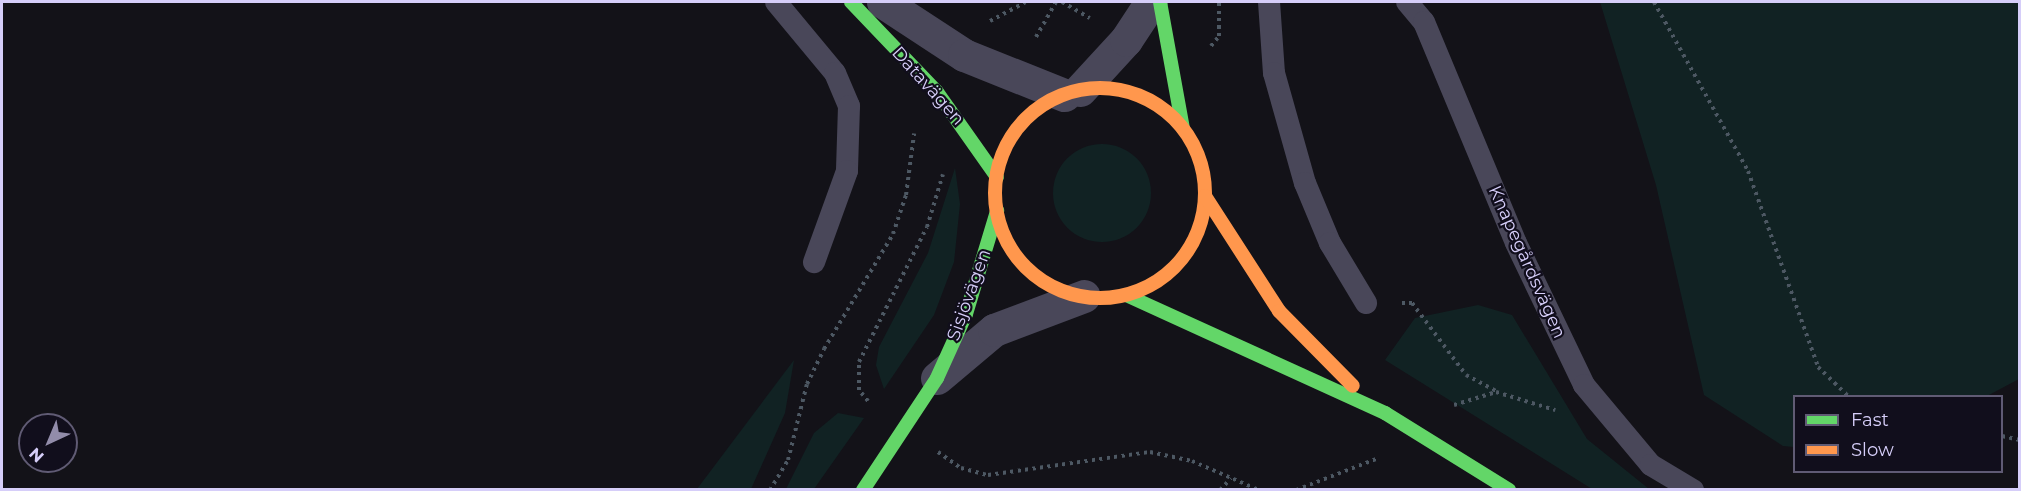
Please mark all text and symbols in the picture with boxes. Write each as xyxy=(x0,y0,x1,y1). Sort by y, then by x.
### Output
street label: Datavägen xyxy=(887,42,969,130)
street label: Knapegårdsvägen xyxy=(1484,182,1570,342)
street label: Sisjövägen xyxy=(942,246,996,344)
legend xyxy=(1793,395,2003,473)
text: Fast xyxy=(1851,409,1889,431)
north arrow xyxy=(18,413,78,473)
text: Slow xyxy=(1851,439,1894,461)
text: N xyxy=(25,444,48,466)

